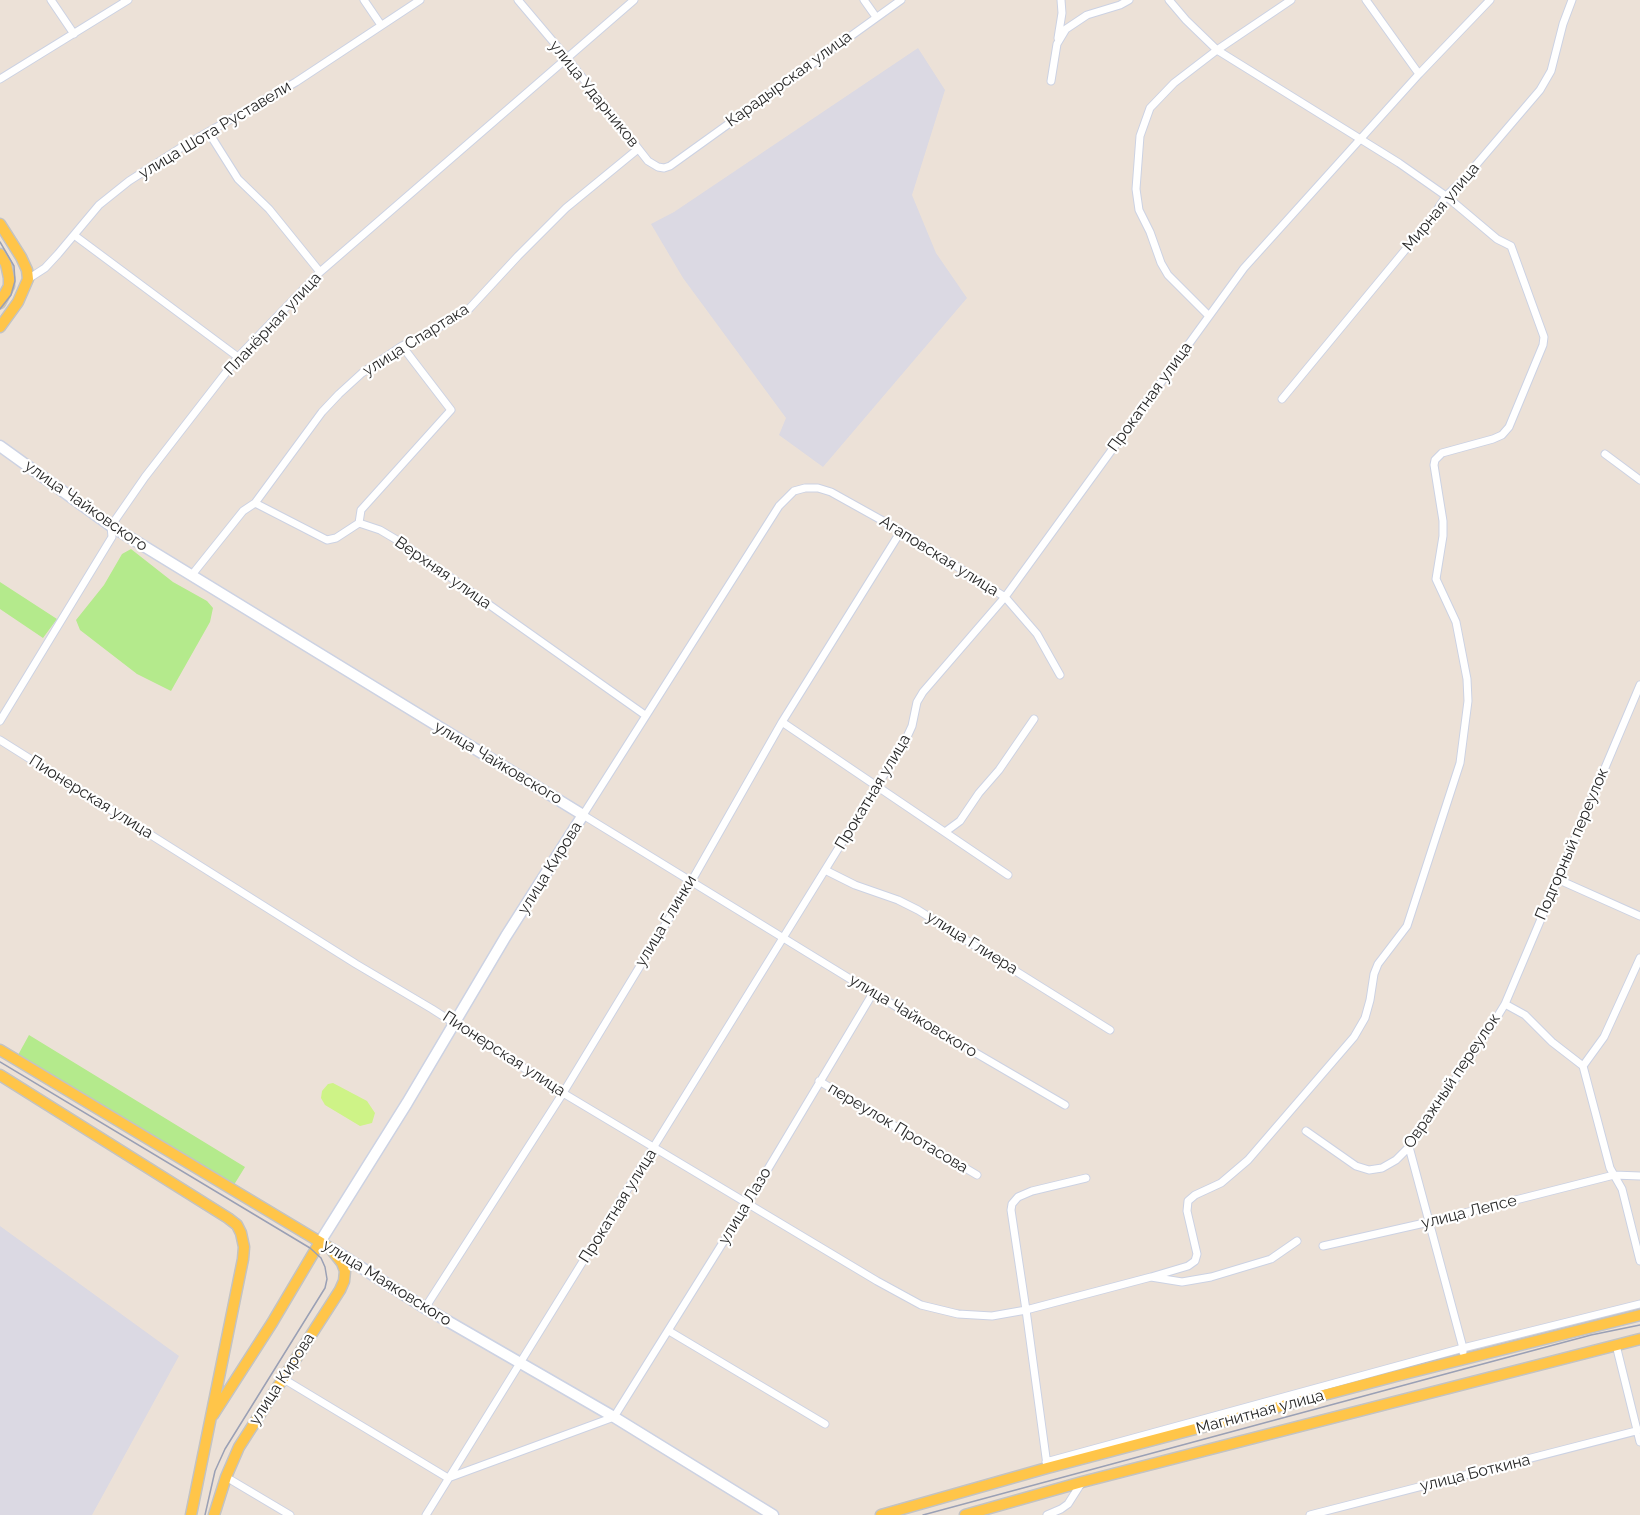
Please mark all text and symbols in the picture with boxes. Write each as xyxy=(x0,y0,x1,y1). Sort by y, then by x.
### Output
street label: Карадырская улица xyxy=(722,27,856,131)
street label: улица Ударников xyxy=(545,37,643,151)
street label: улица Шота Руставели xyxy=(135,77,295,183)
street label: Мирная улица xyxy=(1399,159,1483,255)
street label: Планёрная улица xyxy=(220,269,326,379)
street label: улица Спартака xyxy=(359,300,473,380)
street label: Прокатная улица xyxy=(1104,338,1196,456)
street label: улица Чайковского xyxy=(21,456,151,556)
street label: Агаповская улица xyxy=(876,512,1002,600)
street label: Верхняя улица xyxy=(391,533,495,613)
street label: улица Чайковского xyxy=(430,717,566,809)
street label: Прокатная улица xyxy=(831,731,915,853)
street label: Пионерская улица xyxy=(26,751,156,843)
street label: Подгорный переулок xyxy=(1531,765,1613,923)
street label: улица Кирова xyxy=(514,818,586,918)
street label: улица Глинки xyxy=(631,872,701,970)
street label: улица Глиера xyxy=(923,907,1021,979)
street label: улица Чайковского xyxy=(845,970,981,1062)
street label: Пионерская улица xyxy=(439,1007,569,1101)
street label: Овражный переулок xyxy=(1400,1010,1504,1152)
street label: переулок Протасова xyxy=(825,1079,971,1177)
street label: Прокатная улица xyxy=(575,1145,661,1267)
street label: улица Лазо xyxy=(714,1164,776,1248)
street label: улица Лепсе xyxy=(1419,1191,1519,1233)
street label: улица Маяковского xyxy=(319,1236,455,1330)
street label: улица Кирова xyxy=(245,1329,319,1429)
street label: Магнитная улица xyxy=(1194,1386,1326,1438)
street label: улица Боткина xyxy=(1418,1450,1532,1496)

